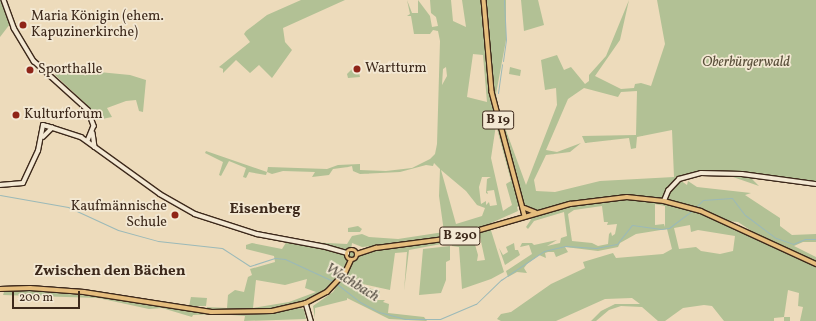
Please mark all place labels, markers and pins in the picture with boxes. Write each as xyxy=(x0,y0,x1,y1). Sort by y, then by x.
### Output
place label: Maria Königin (ehem. Kapuzinerkirche) xyxy=(31,9,164,42)
marker: Maria Königin (ehem. Kapuzinerkirche) xyxy=(18,20,28,30)
place label: Wartturm xyxy=(365,61,427,77)
place label: Sporthalle xyxy=(38,62,102,78)
marker: Wartturm xyxy=(352,64,362,74)
marker: Sporthalle xyxy=(25,65,35,75)
place label: Kulturforum xyxy=(24,107,103,123)
marker: Kulturforum xyxy=(11,110,21,120)
place label: Kaufmännische Schule xyxy=(71,199,167,232)
marker: Kaufmännische Schule xyxy=(170,210,180,220)

